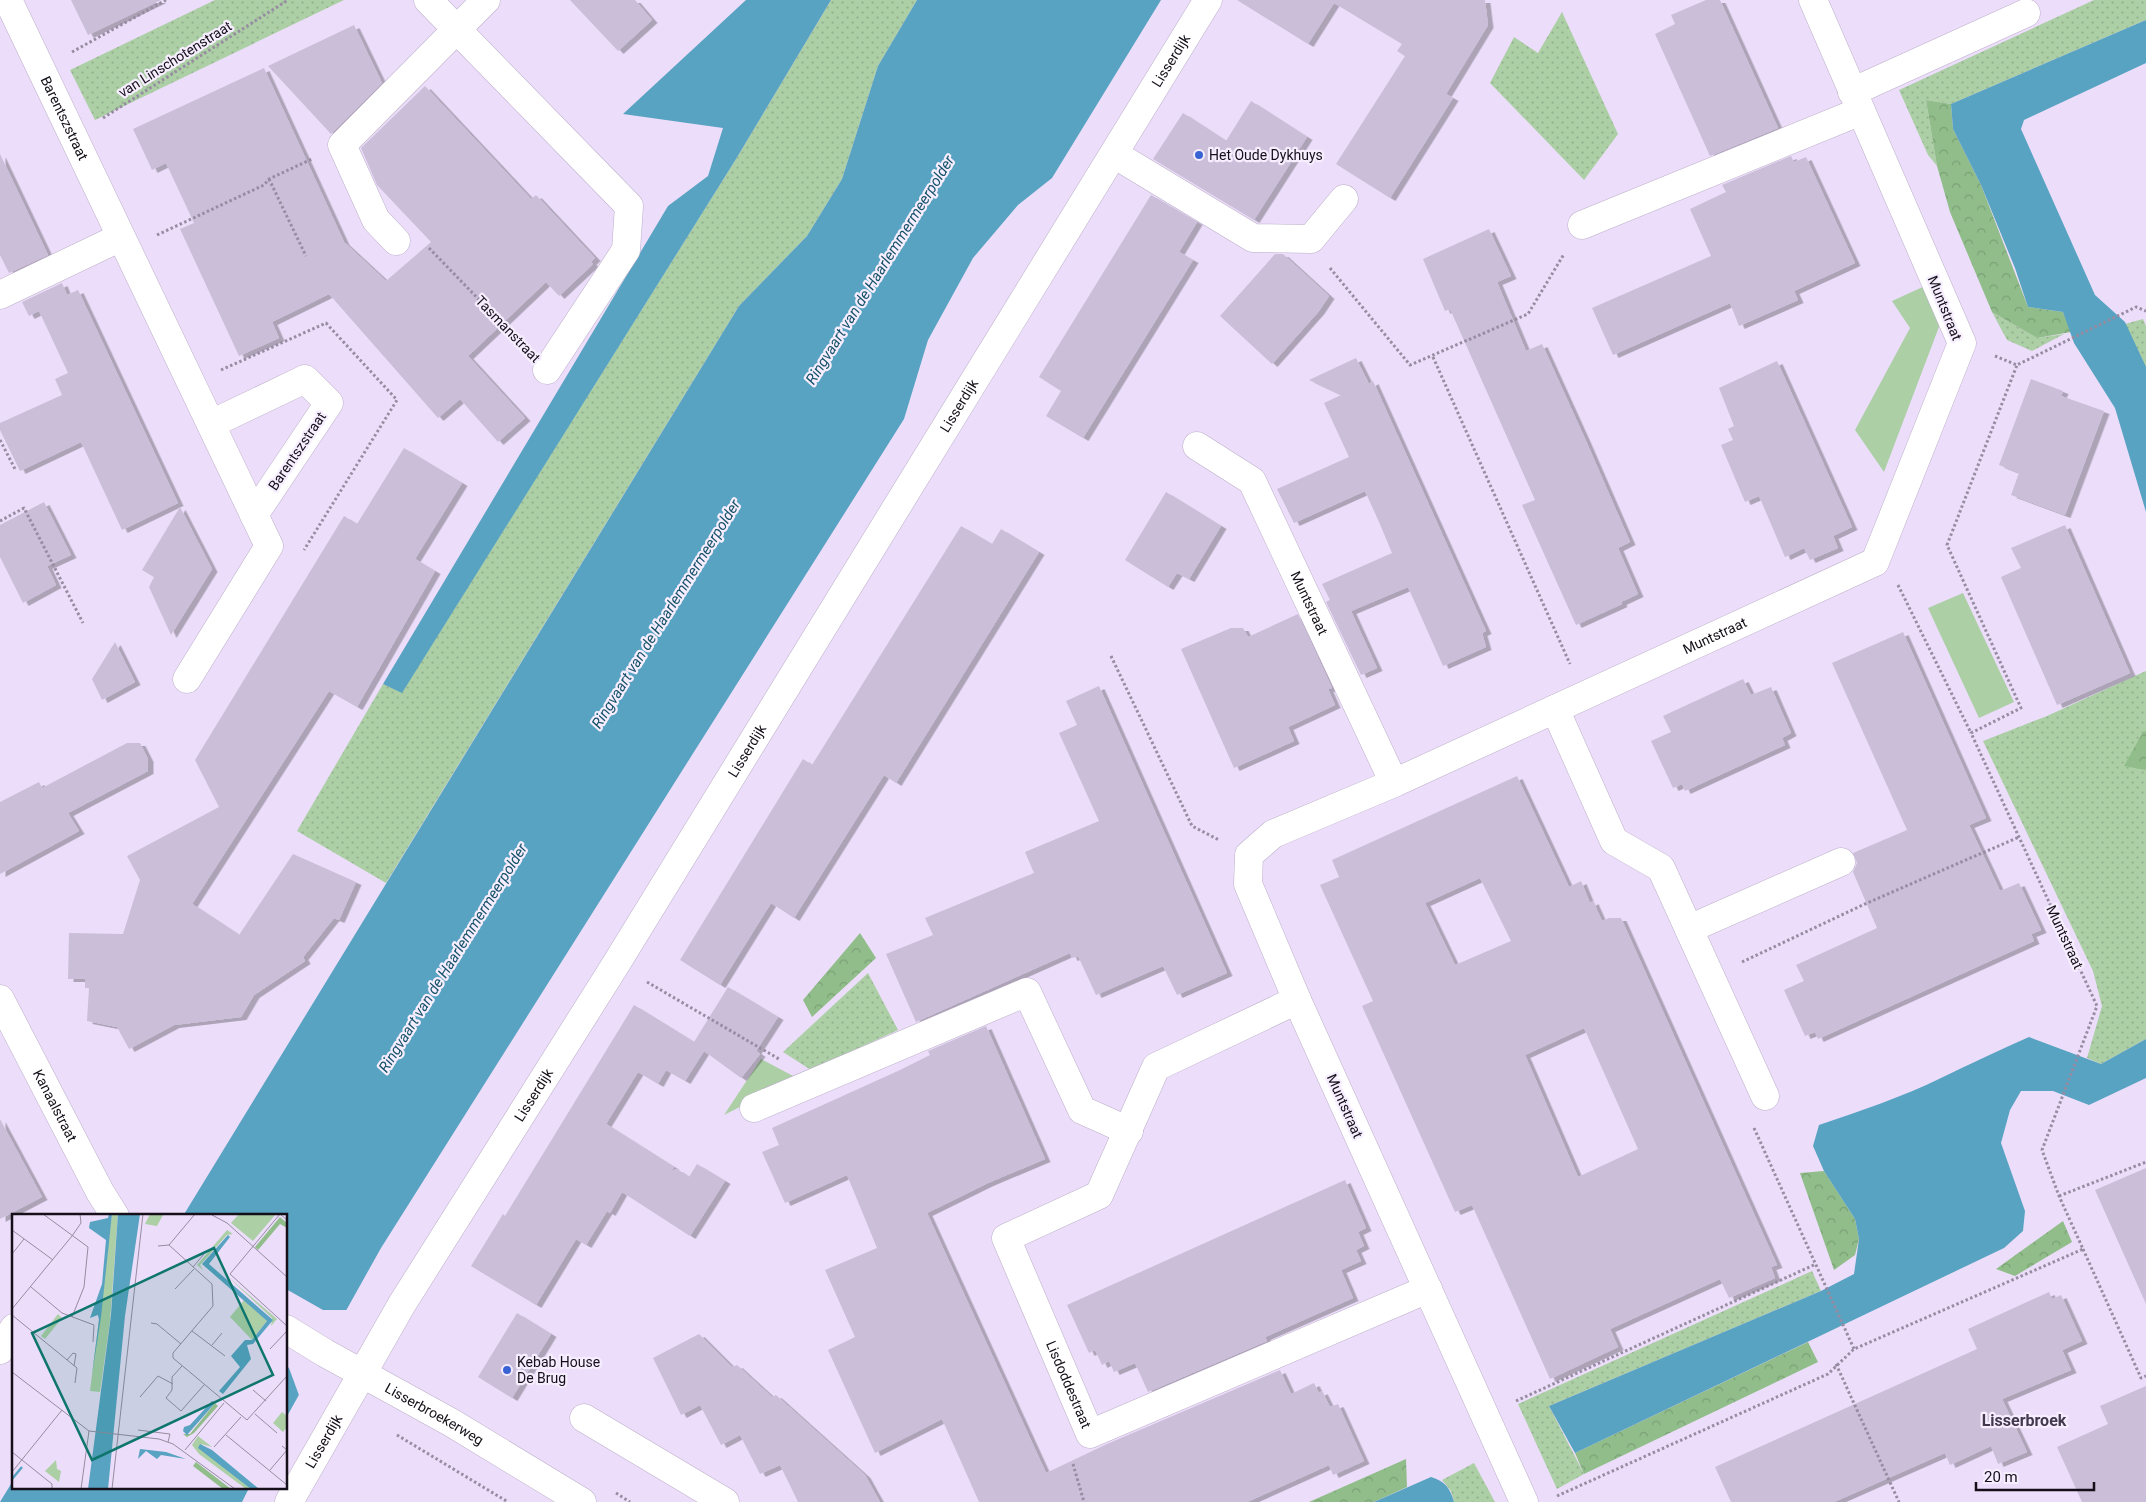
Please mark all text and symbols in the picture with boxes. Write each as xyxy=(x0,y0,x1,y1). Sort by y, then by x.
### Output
street label: van Linschotenstraat xyxy=(116,17,235,100)
street label: Lisserdijk xyxy=(1149,30,1194,90)
street label: Barentszstraat xyxy=(38,74,92,163)
place label: Het Oude Dykhuys xyxy=(1209,147,1323,163)
marker: Het Oude Dykhuys xyxy=(1193,149,1205,161)
water label: Ringvaart van de Haarlemmermeerpolder xyxy=(802,152,959,388)
street label: Muntstraat xyxy=(1925,273,1965,343)
street label: Tasmanstraat xyxy=(472,292,544,366)
street label: Lisserdijk xyxy=(937,375,982,435)
street label: Barentszstraat xyxy=(265,408,329,493)
water label: Ringvaart van de Haarlemmermeerpolder xyxy=(588,496,745,732)
street label: Muntstraat xyxy=(1288,569,1331,638)
street label: Muntstraat xyxy=(1680,614,1749,657)
street label: Lisserdijk xyxy=(725,721,770,780)
water label: Ringvaart van de Haarlemmermeerpolder xyxy=(375,840,532,1076)
street label: Muntstraat xyxy=(2043,903,2087,972)
street label: Lisserdijk xyxy=(511,1065,557,1124)
street label: Kanaalstraat xyxy=(30,1067,81,1145)
street label: Muntstraat xyxy=(1324,1072,1366,1141)
inset map xyxy=(12,1214,288,1490)
street label: Lisdoddestraat xyxy=(1043,1338,1095,1431)
place label: Kebab House De Brug xyxy=(517,1354,600,1386)
marker: Kebab House De Brug xyxy=(501,1364,513,1376)
street label: Lisserbroekerweg xyxy=(382,1380,487,1448)
street label: Lisserdijk xyxy=(302,1411,346,1471)
district label: Lisserbroek xyxy=(1982,1411,2067,1430)
scale bar xyxy=(1976,1460,2094,1492)
text: 20 m xyxy=(1984,1468,2018,1486)

